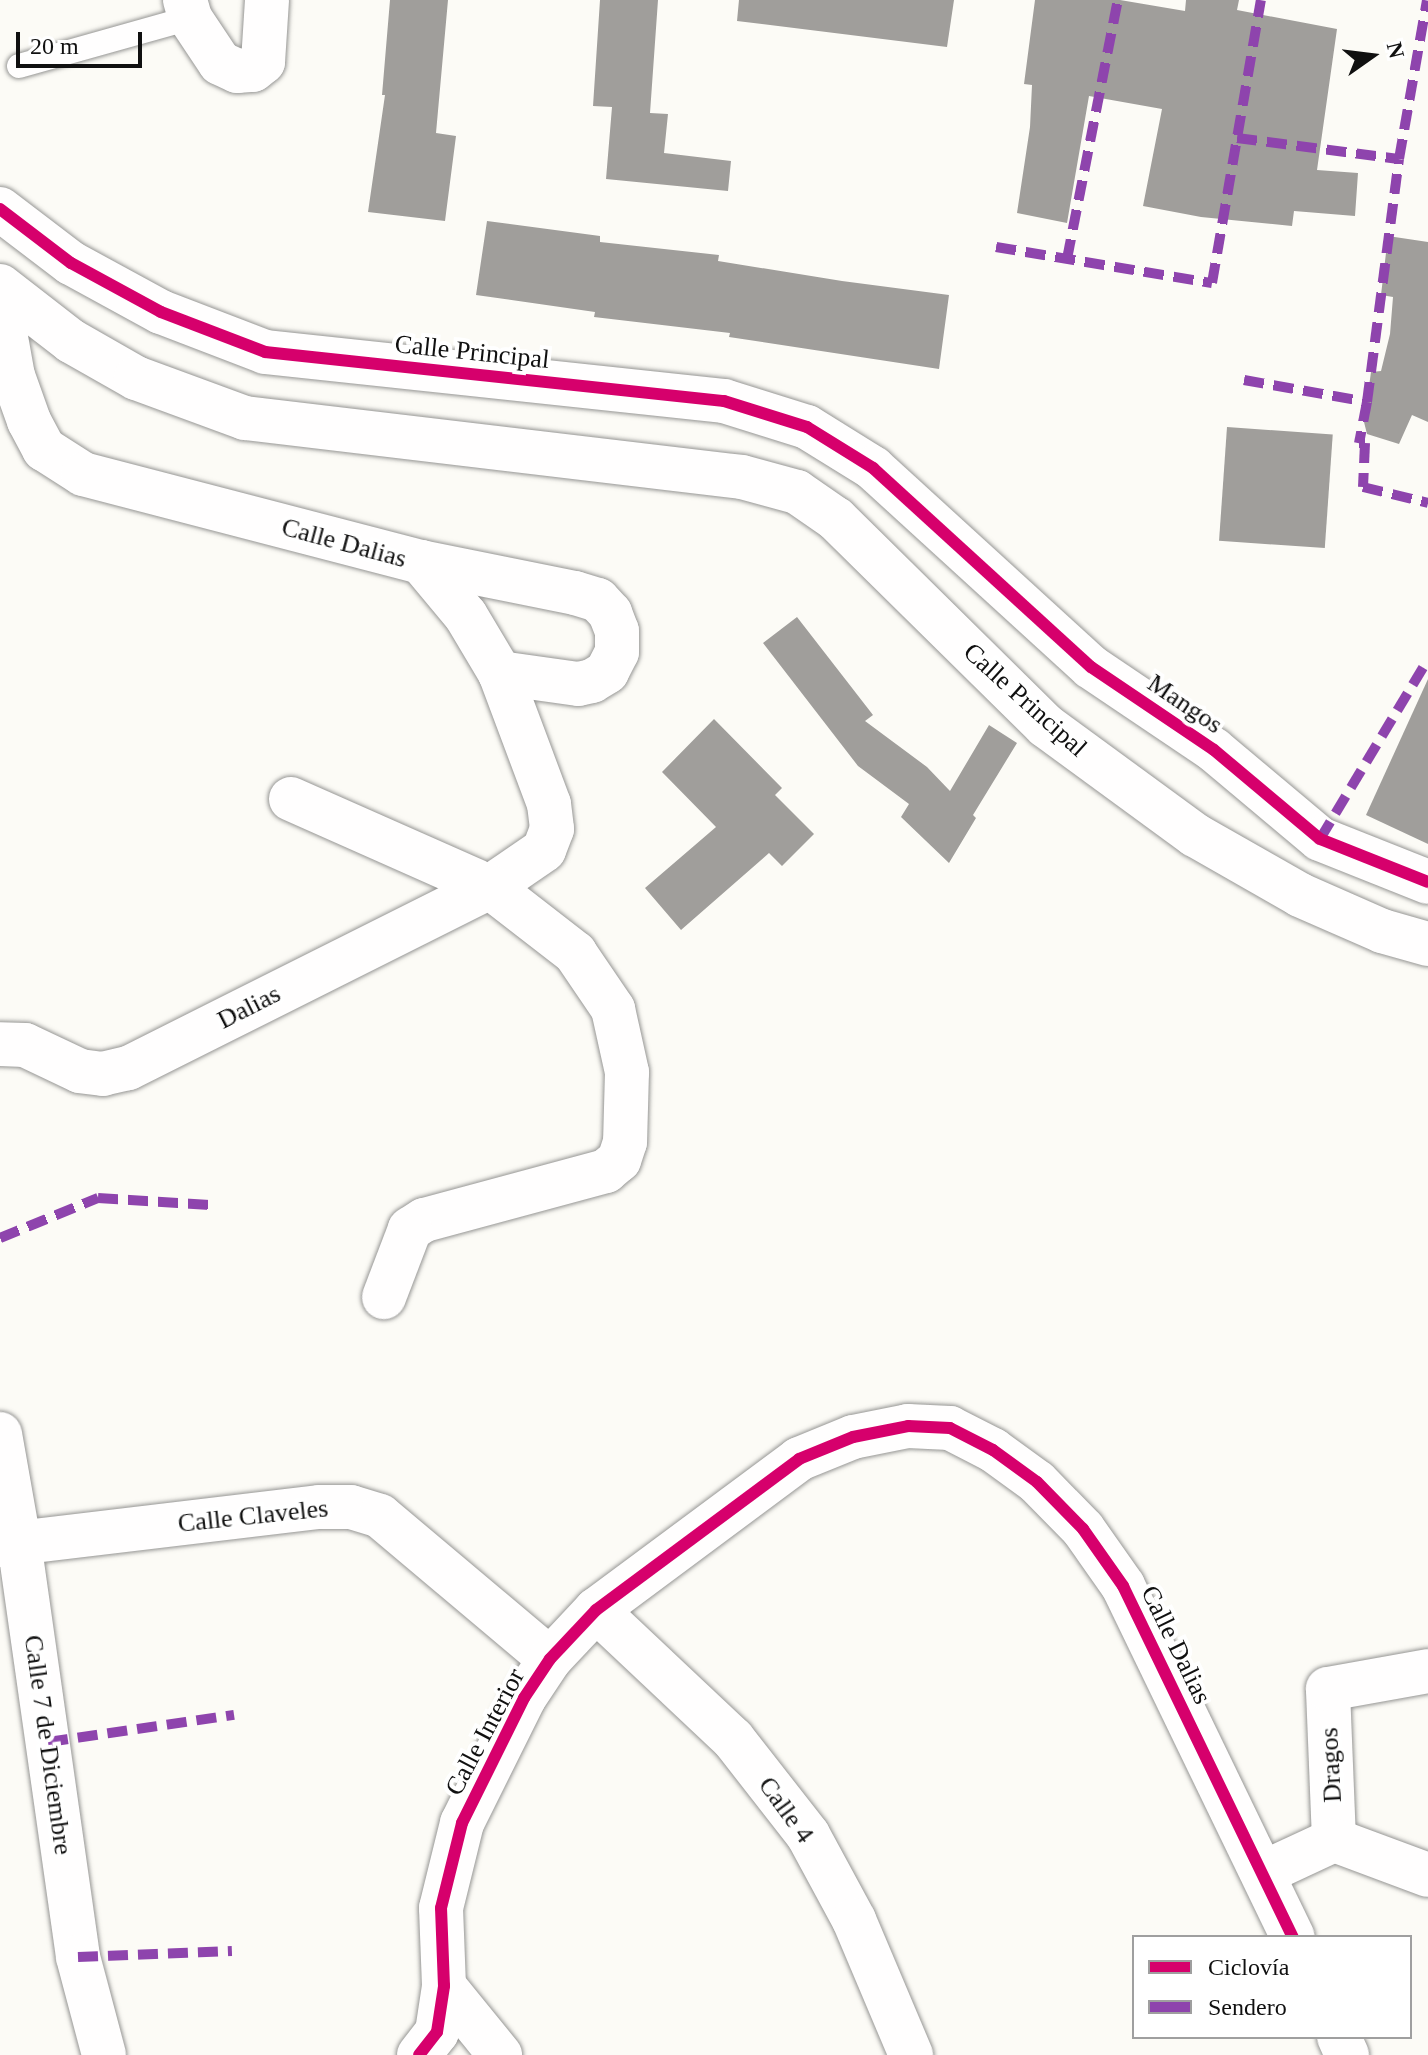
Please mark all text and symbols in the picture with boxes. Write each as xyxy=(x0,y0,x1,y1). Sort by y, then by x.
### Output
scale bar xyxy=(20,16,146,66)
north arrow xyxy=(1332,16,1412,96)
text: 20 m xyxy=(30,33,79,59)
text: N xyxy=(1382,39,1410,61)
street label: Calle Principal xyxy=(393,328,551,376)
street label: Calle Dalias xyxy=(278,511,410,575)
street label: Calle Principal xyxy=(957,636,1093,764)
street label: Mangos xyxy=(1142,668,1228,740)
street label: Dalias xyxy=(212,978,286,1036)
street label: Calle Claveles xyxy=(176,1493,330,1539)
street label: Calle Dalias xyxy=(1134,1581,1218,1709)
street label: Calle 7 de Diciembre xyxy=(17,1633,79,1857)
street label: Calle Interior xyxy=(439,1663,531,1801)
street label: Dragos xyxy=(1313,1727,1349,1803)
street label: Calle 4 xyxy=(752,1771,820,1849)
legend xyxy=(1132,1935,1412,2039)
text: Ciclovía xyxy=(1208,1954,1289,1980)
text: Sendero xyxy=(1208,1994,1287,2020)

